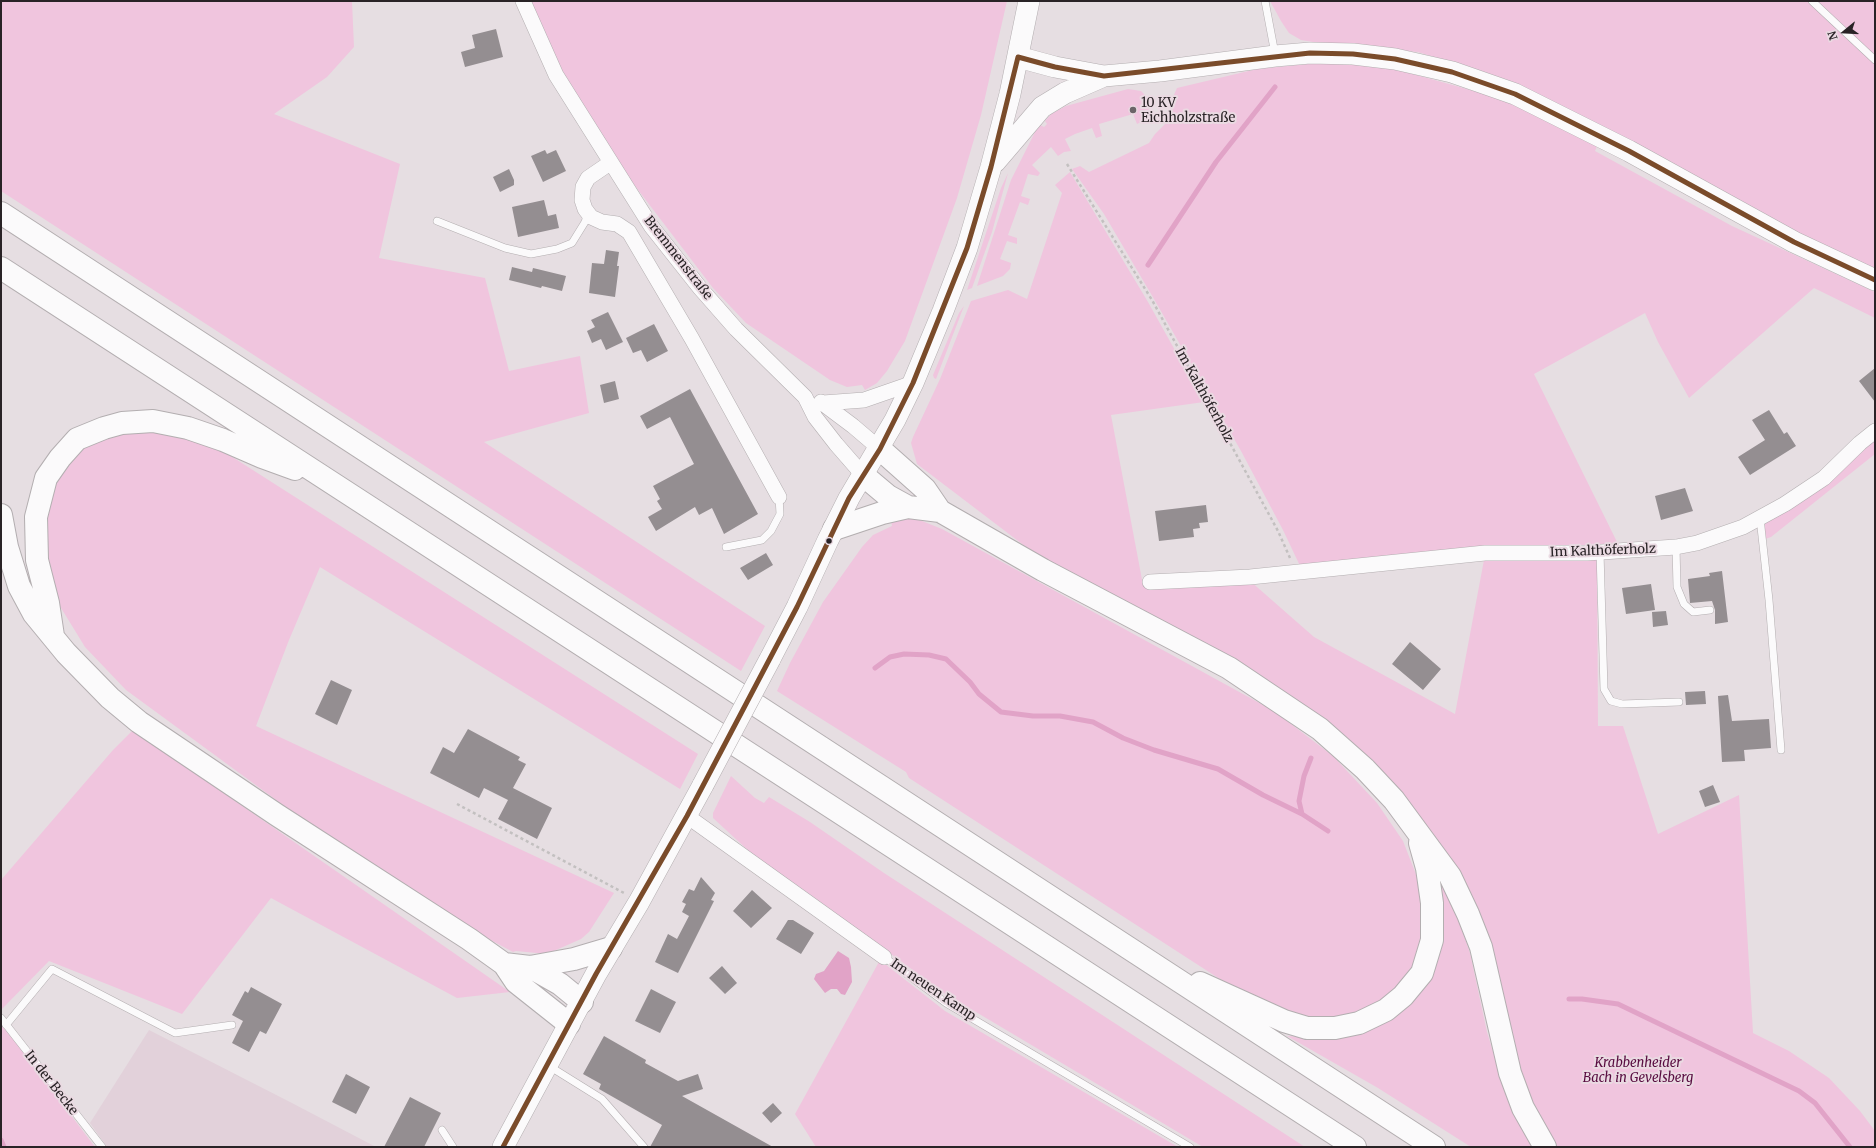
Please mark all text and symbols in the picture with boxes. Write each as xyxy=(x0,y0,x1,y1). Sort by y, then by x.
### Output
north arrow xyxy=(1824,12,1864,52)
text: N xyxy=(1825,29,1841,42)
place label: 10 KV Eichholzstraße xyxy=(1141,95,1235,126)
marker: 10 KV Eichholzstraße xyxy=(1128,105,1138,115)
street label: Bremmenstraße xyxy=(641,213,715,303)
street label: Im Kalthöferholz xyxy=(1171,345,1237,445)
unlabelled marker xyxy=(824,536,834,546)
street label: Im Kalthöferholz xyxy=(1550,541,1656,561)
street label: Im neuen Kamp xyxy=(887,956,979,1024)
street label: In der Becke xyxy=(21,1048,81,1118)
park label: Krabbenheider Bach in Gevelsberg xyxy=(1583,1055,1693,1086)

